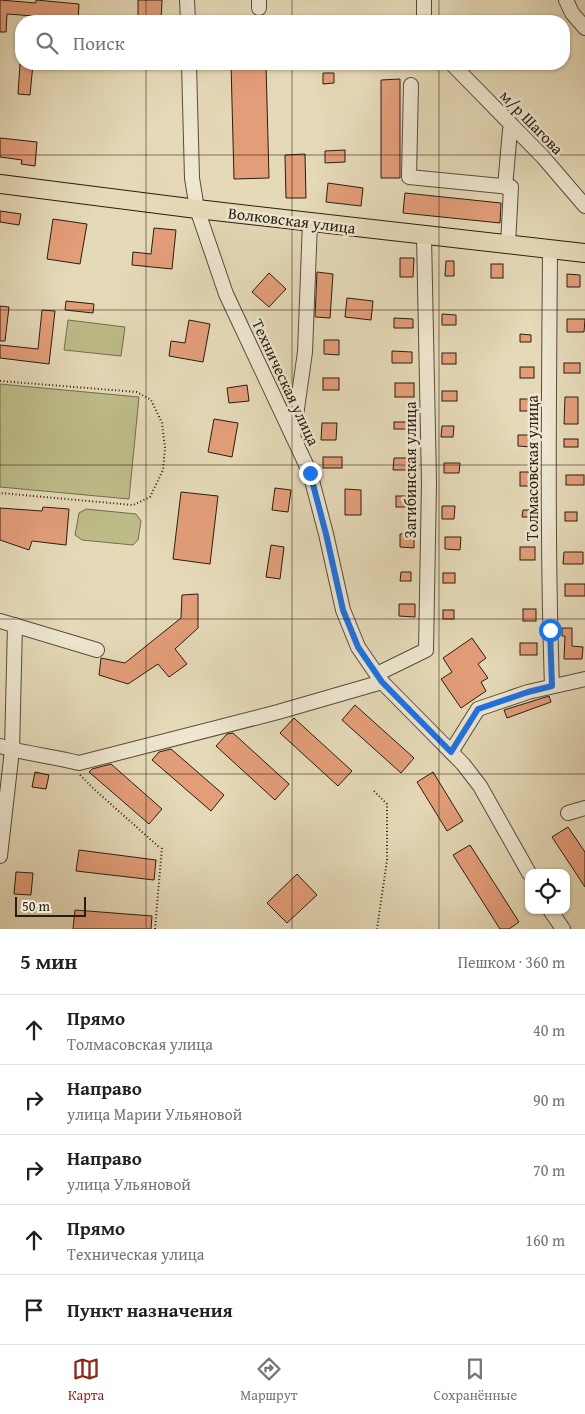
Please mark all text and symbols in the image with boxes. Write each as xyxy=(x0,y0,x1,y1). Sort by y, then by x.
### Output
search box xyxy=(15,15,570,70)
icon: search xyxy=(33,29,61,57)
text: Поиск xyxy=(73,29,125,57)
street label: м/р Шагова xyxy=(495,84,570,160)
street label: Волковская улица xyxy=(227,200,358,240)
street label: Техническая улица xyxy=(246,315,326,450)
street label: Толмасовская улица xyxy=(520,395,544,541)
street label: Загибинская улица xyxy=(398,401,422,539)
route end xyxy=(299,462,322,485)
route start xyxy=(539,619,562,642)
map controls xyxy=(525,869,570,914)
button: locate xyxy=(525,869,570,914)
scale bar xyxy=(15,894,86,917)
text: 50 m xyxy=(22,896,50,916)
text: 5 мин xyxy=(20,946,77,977)
text: Пешком · 360 m xyxy=(458,950,565,974)
text: Прямо xyxy=(67,1004,125,1032)
icon: ahead xyxy=(20,1016,48,1044)
text: 40 m xyxy=(533,1018,565,1042)
text: Толмасовская улица xyxy=(67,1032,213,1056)
text: Направо xyxy=(67,1074,142,1102)
icon: right xyxy=(20,1086,48,1114)
text: 90 m xyxy=(533,1088,565,1112)
text: улица Марии Ульяновой xyxy=(67,1102,242,1126)
text: Направо xyxy=(67,1144,142,1172)
icon: right xyxy=(20,1156,48,1184)
text: 70 m xyxy=(533,1158,565,1182)
text: улица Ульяновой xyxy=(67,1172,191,1196)
text: Прямо xyxy=(67,1214,125,1242)
icon: ahead xyxy=(20,1226,48,1254)
text: 160 m xyxy=(525,1228,565,1252)
text: Техническая улица xyxy=(67,1242,204,1266)
icon: arrive xyxy=(20,1296,48,1324)
text: Пункт назначения xyxy=(67,1296,233,1324)
tab: Карта xyxy=(68,1355,104,1405)
tab: Маршрут xyxy=(240,1355,298,1405)
tab: Сохранённые xyxy=(434,1355,517,1405)

